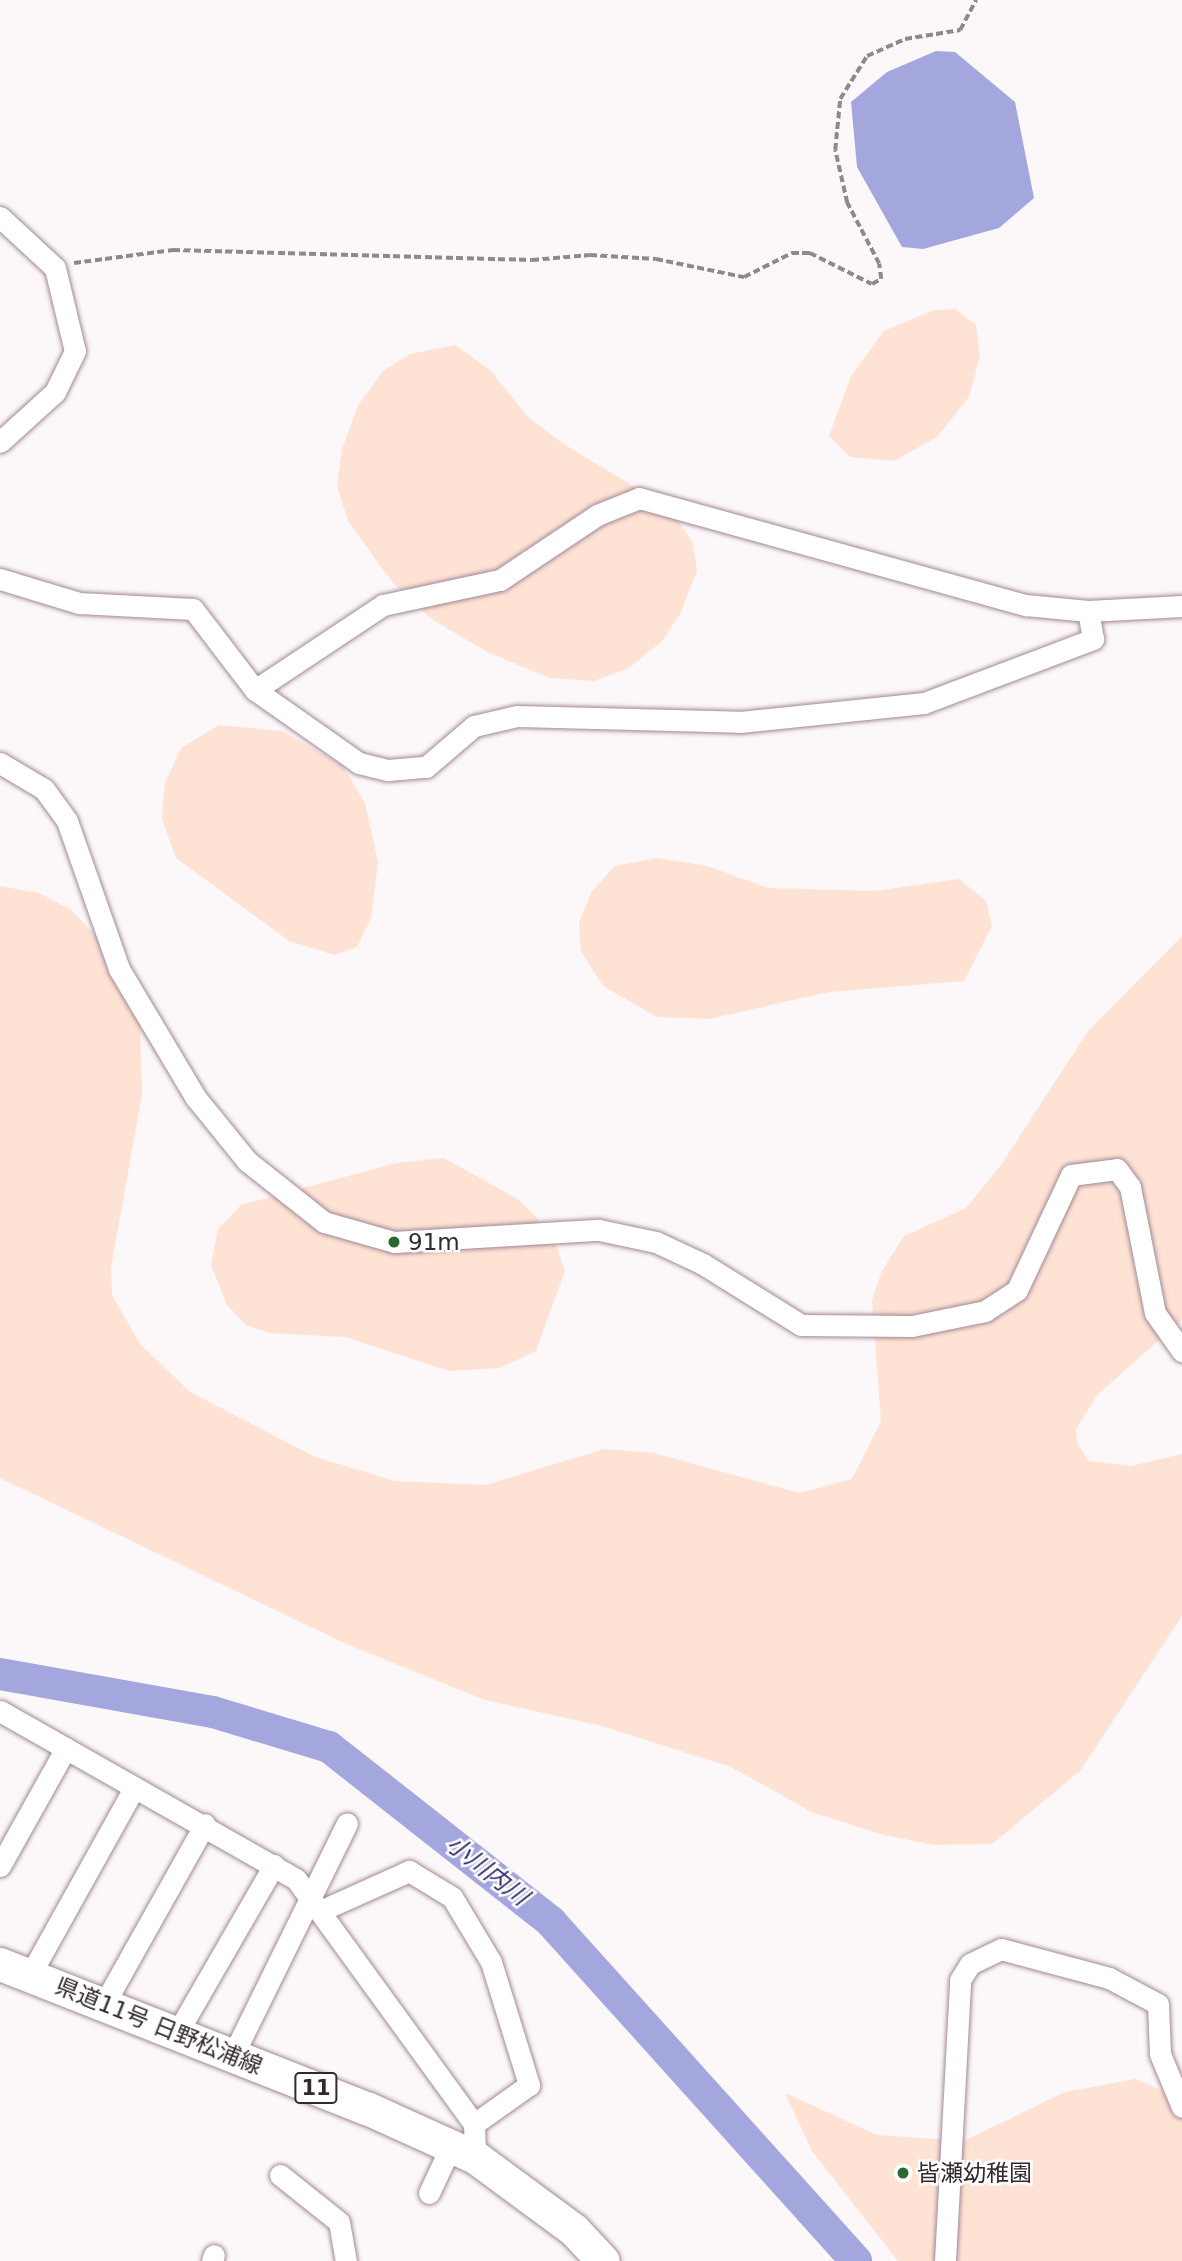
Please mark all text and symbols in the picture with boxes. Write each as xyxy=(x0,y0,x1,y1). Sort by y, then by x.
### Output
place label: 91m xyxy=(408,1228,460,1256)
marker: 91m xyxy=(386,1234,402,1250)
water label: 小川内川 xyxy=(440,1830,534,1912)
street label: 県道11号 日野松浦線 xyxy=(52,1972,266,2080)
road number: 11 xyxy=(293,2070,339,2106)
place label: 皆瀬幼稚園 xyxy=(917,2159,1032,2187)
marker: 皆瀬幼稚園 xyxy=(895,2165,911,2181)

